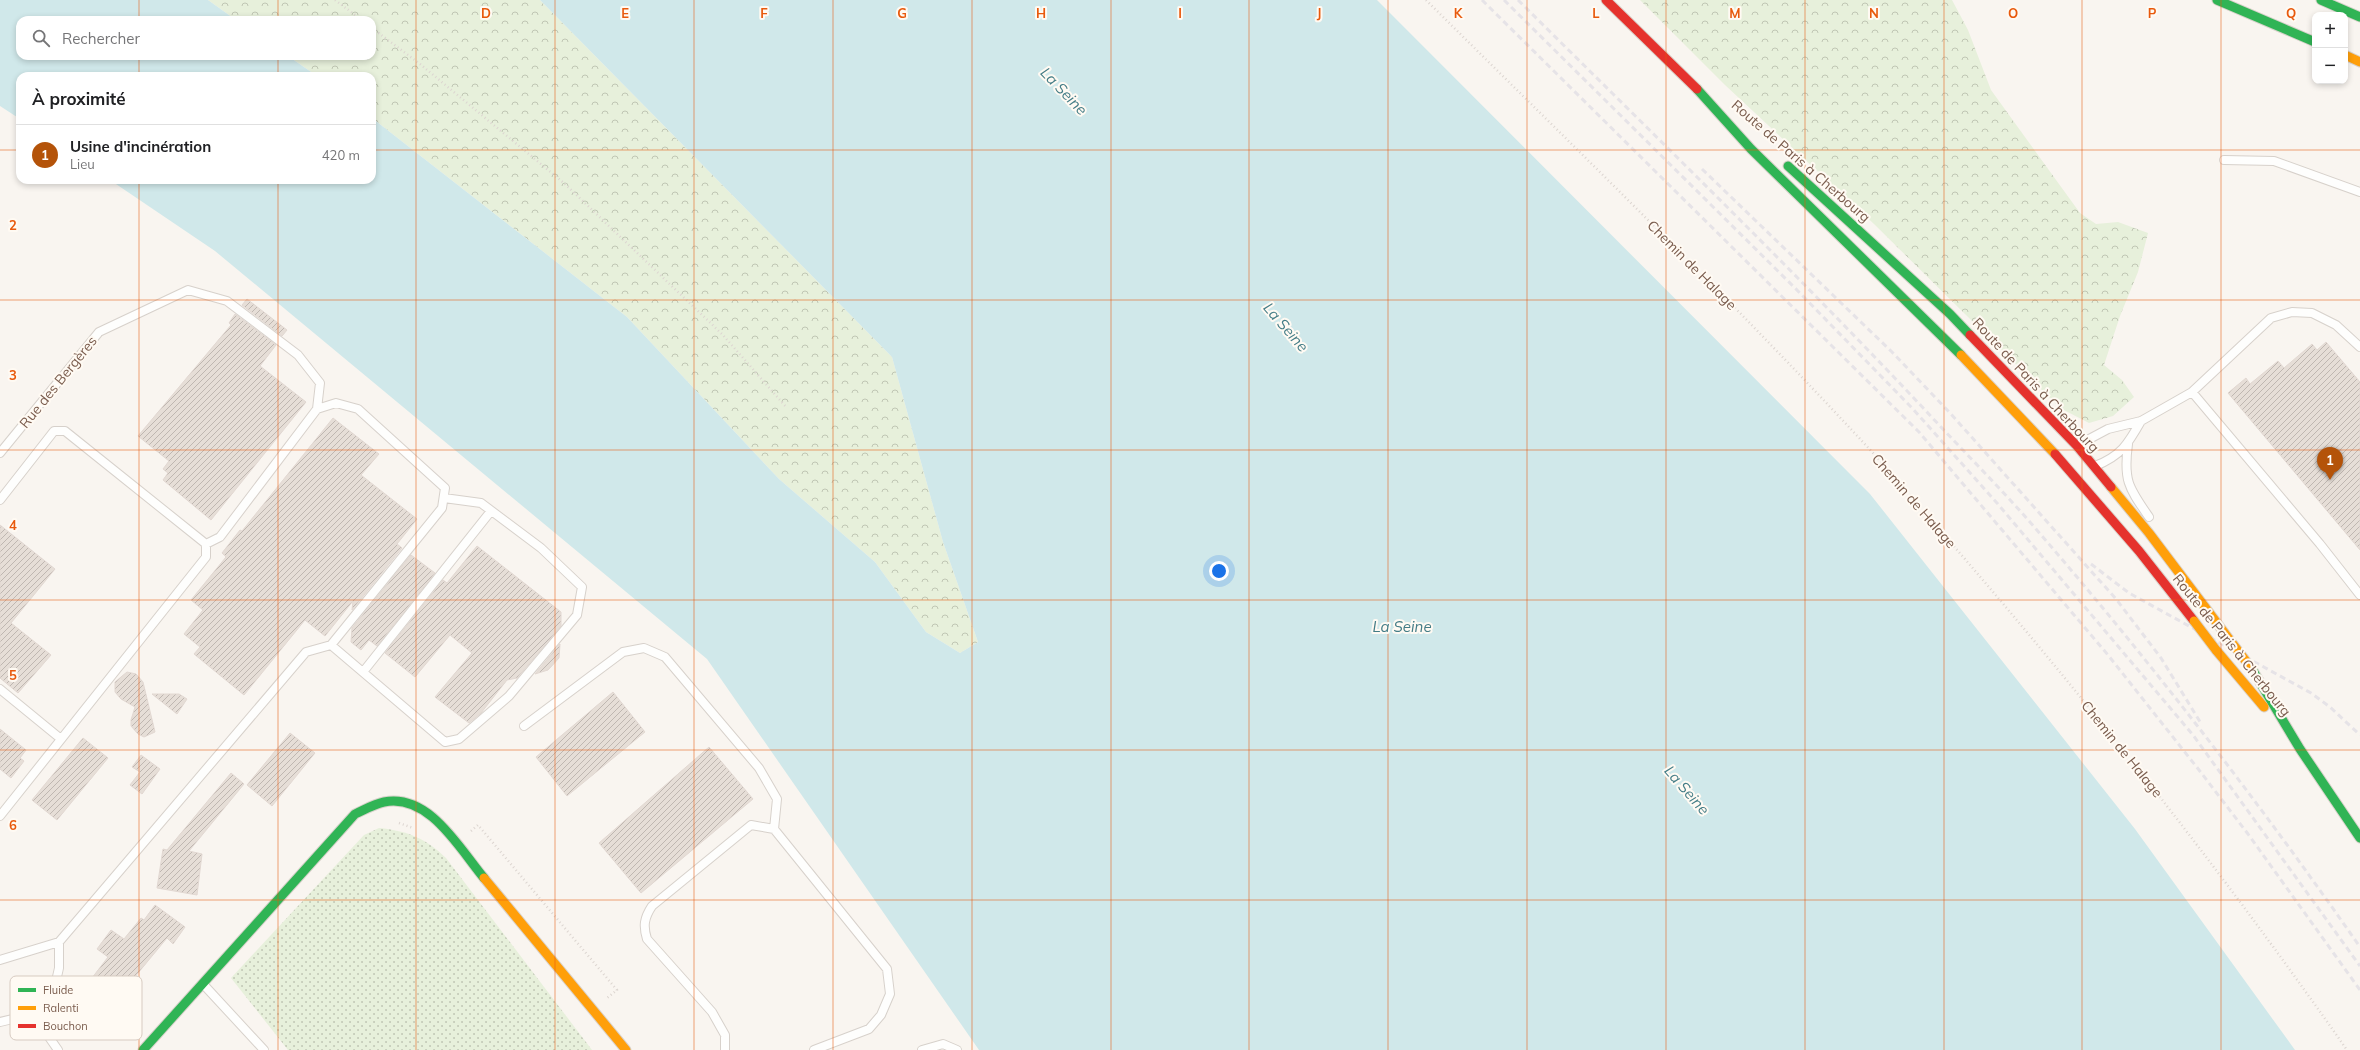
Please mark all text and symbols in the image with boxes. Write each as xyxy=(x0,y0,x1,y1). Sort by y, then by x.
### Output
text: D xyxy=(481,5,491,21)
text: E xyxy=(621,5,629,21)
text: F xyxy=(760,5,768,21)
text: G xyxy=(897,5,907,21)
text: H xyxy=(1036,5,1046,21)
text: I xyxy=(1178,5,1182,21)
text: J xyxy=(1317,5,1321,21)
text: K xyxy=(1454,5,1464,21)
text: L xyxy=(1592,5,1600,21)
text: M xyxy=(1729,5,1741,21)
text: N xyxy=(1869,5,1879,21)
text: O xyxy=(2008,5,2018,21)
text: P xyxy=(2148,5,2157,21)
text: Q xyxy=(2286,5,2296,21)
map controls xyxy=(2312,12,2348,84)
button: + xyxy=(2312,12,2348,48)
search box xyxy=(16,16,376,60)
icon: search xyxy=(30,27,52,49)
text: Rechercher xyxy=(62,29,140,48)
button: − xyxy=(2312,48,2348,84)
water label: La Seine xyxy=(1037,63,1091,119)
text: À proximité xyxy=(32,88,126,109)
street label: Route de Paris à Cherbourg xyxy=(1728,96,1874,226)
text: Usine d'incinération xyxy=(70,137,211,156)
text: 1 xyxy=(41,147,49,163)
text: 420 m xyxy=(322,147,360,163)
text: Lieu xyxy=(70,156,95,172)
street label: Chemin de Halage xyxy=(1643,216,1741,314)
text: 2 xyxy=(9,217,17,233)
water label: La Seine xyxy=(1259,298,1313,356)
street label: Route de Paris à Cherbourg xyxy=(1969,314,2103,456)
street label: Rue des Bergères xyxy=(15,332,101,432)
text: 3 xyxy=(9,367,17,383)
pin: 1 xyxy=(2317,447,2343,480)
street label: Chemin de Halage xyxy=(1868,450,1960,552)
text: 4 xyxy=(9,517,17,533)
your location xyxy=(1209,561,1229,581)
street label: Route de Paris à Cherbourg xyxy=(2169,570,2295,720)
water label: La Seine xyxy=(1372,617,1432,636)
text: 5 xyxy=(9,667,17,683)
street label: Chemin de Halage xyxy=(2077,697,2167,801)
water label: La Seine xyxy=(1660,761,1714,819)
text: 6 xyxy=(9,817,17,833)
legend xyxy=(10,976,142,1040)
text: Fluide xyxy=(43,983,73,997)
text: Ralenti xyxy=(43,1001,79,1015)
text: Bouchon xyxy=(43,1019,88,1033)

